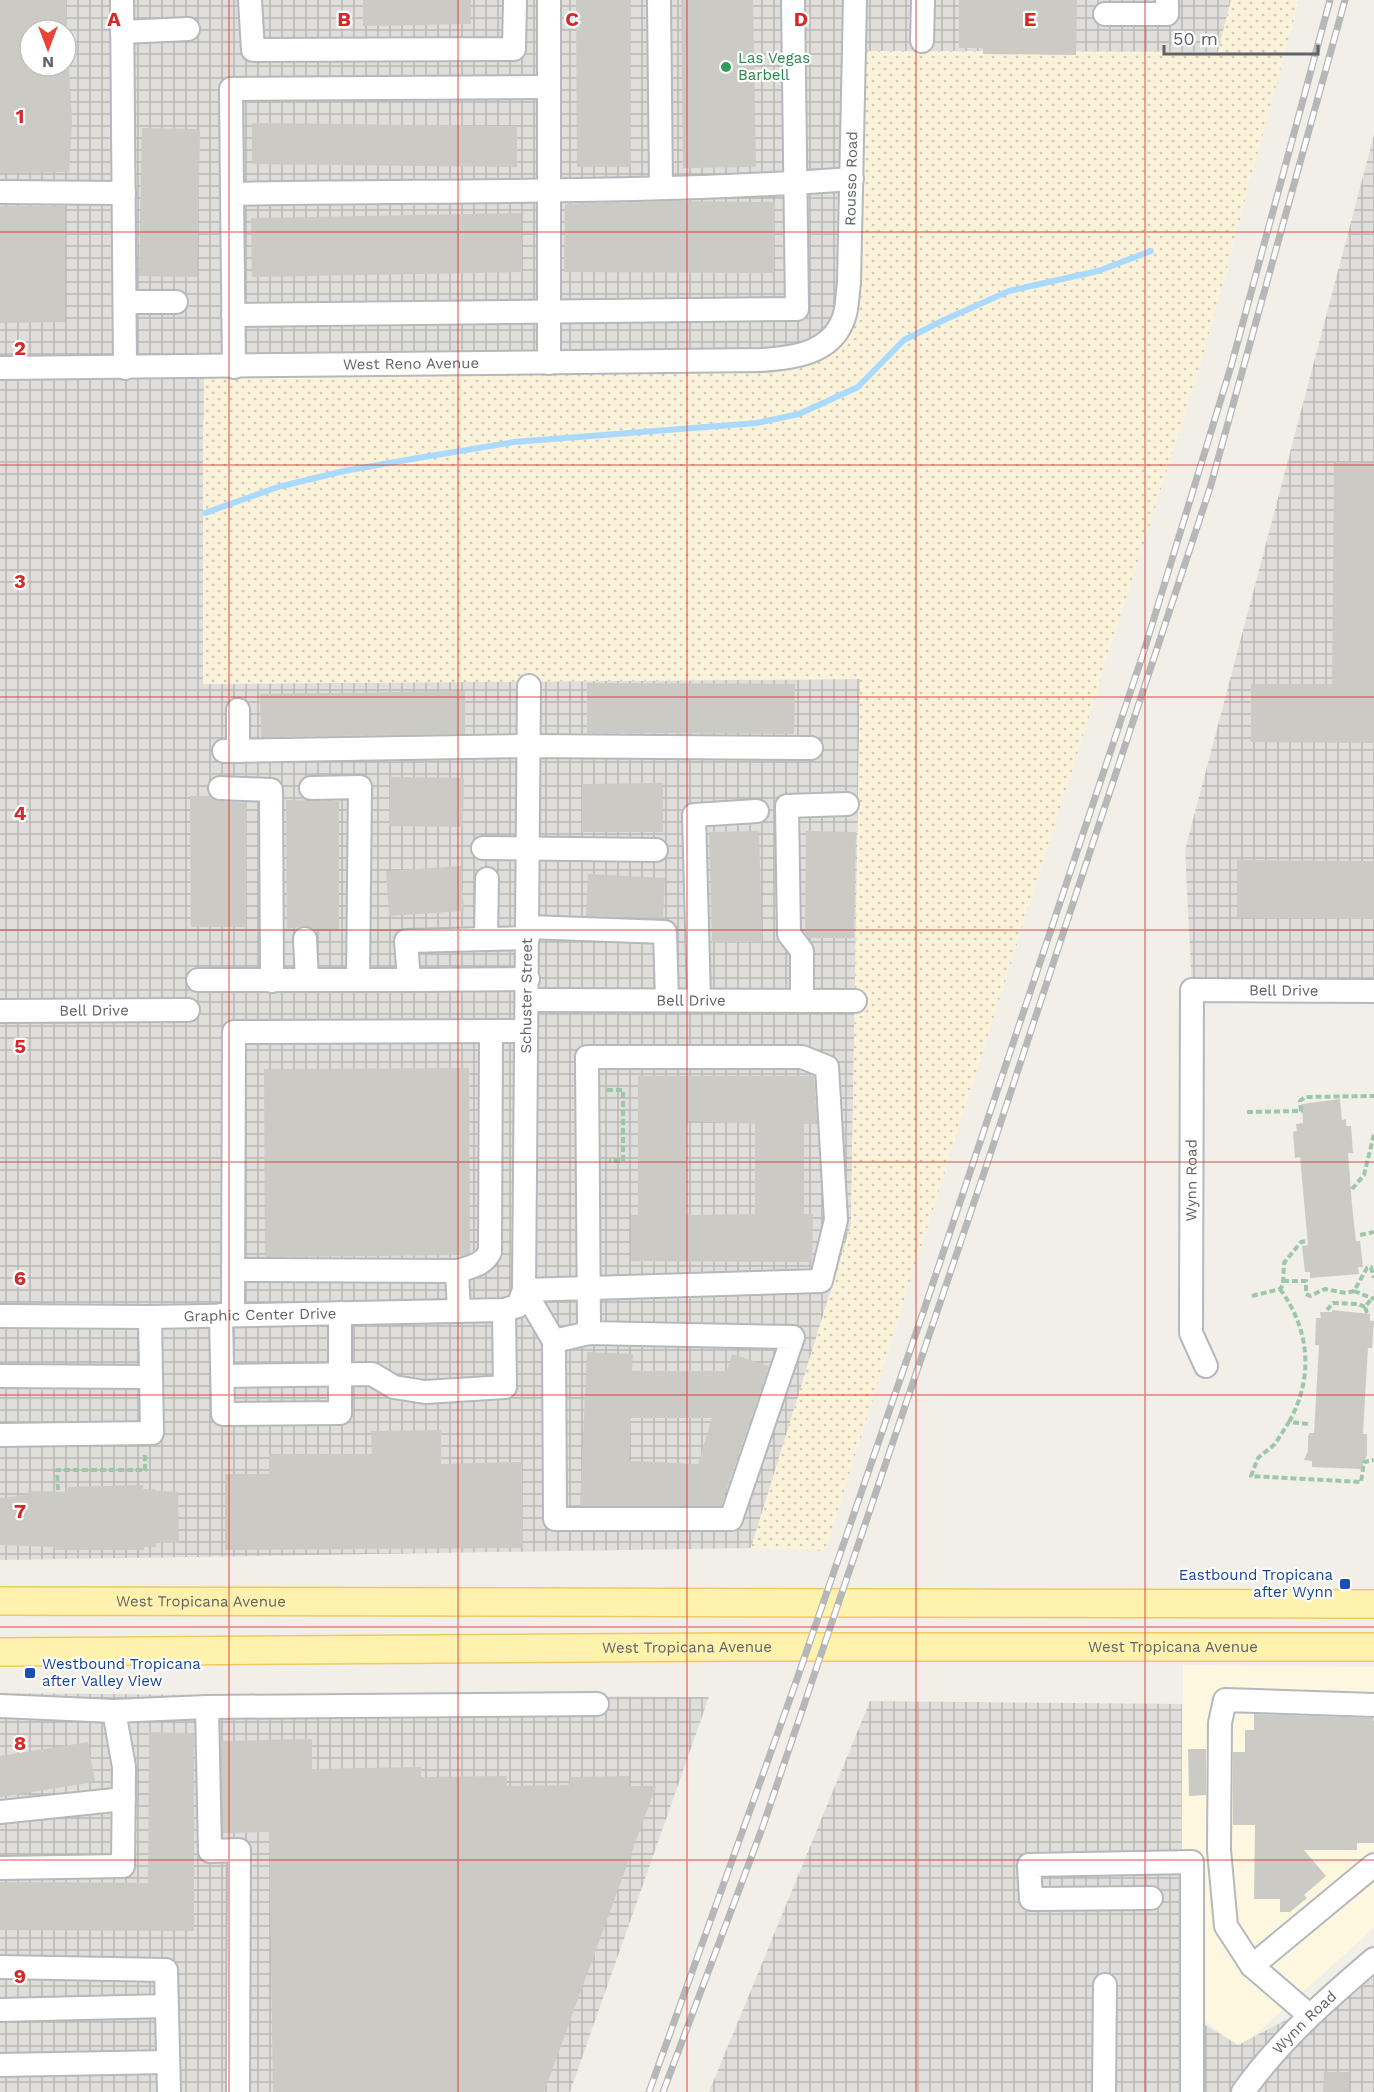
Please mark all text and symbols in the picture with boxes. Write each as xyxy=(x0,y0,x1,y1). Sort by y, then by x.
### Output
text: A xyxy=(107,7,121,31)
text: B xyxy=(337,7,351,31)
text: C xyxy=(565,7,579,31)
text: D xyxy=(794,7,808,31)
text: E xyxy=(1024,7,1036,31)
north arrow xyxy=(18,18,78,78)
scale bar xyxy=(1164,18,1318,56)
text: 50 m xyxy=(1173,28,1218,49)
place label: Las Vegas Barbell xyxy=(738,49,810,84)
text: N xyxy=(42,53,54,72)
marker: Las Vegas Barbell xyxy=(719,60,733,74)
text: 1 xyxy=(16,104,24,128)
street label: Rousso Road xyxy=(841,131,861,226)
text: 2 xyxy=(14,336,26,360)
street label: West Reno Avenue xyxy=(343,354,479,373)
text: 3 xyxy=(14,569,26,593)
text: 4 xyxy=(14,801,27,825)
street label: Schuster Street xyxy=(517,937,536,1054)
street label: Bell Drive xyxy=(1249,981,1319,1000)
street label: Bell Drive xyxy=(656,991,726,1010)
street label: Bell Drive xyxy=(59,1001,129,1020)
text: 5 xyxy=(14,1034,26,1058)
street label: Wynn Road xyxy=(1182,1139,1201,1222)
text: 6 xyxy=(14,1266,26,1290)
street label: Graphic Center Drive xyxy=(183,1304,337,1325)
text: 7 xyxy=(14,1499,26,1523)
place label: Eastbound Tropicana after Wynn xyxy=(1179,1566,1334,1601)
marker: Eastbound Tropicana after Wynn xyxy=(1338,1577,1352,1591)
street label: West Tropicana Avenue xyxy=(116,1592,286,1611)
street label: West Tropicana Avenue xyxy=(602,1638,772,1657)
street label: West Tropicana Avenue xyxy=(1088,1638,1258,1656)
place label: Westbound Tropicana after Valley View xyxy=(42,1655,201,1690)
marker: Westbound Tropicana after Valley View xyxy=(23,1666,37,1680)
text: 8 xyxy=(14,1731,26,1755)
text: 9 xyxy=(14,1964,26,1988)
street label: Wynn Road xyxy=(1269,1987,1340,2058)

